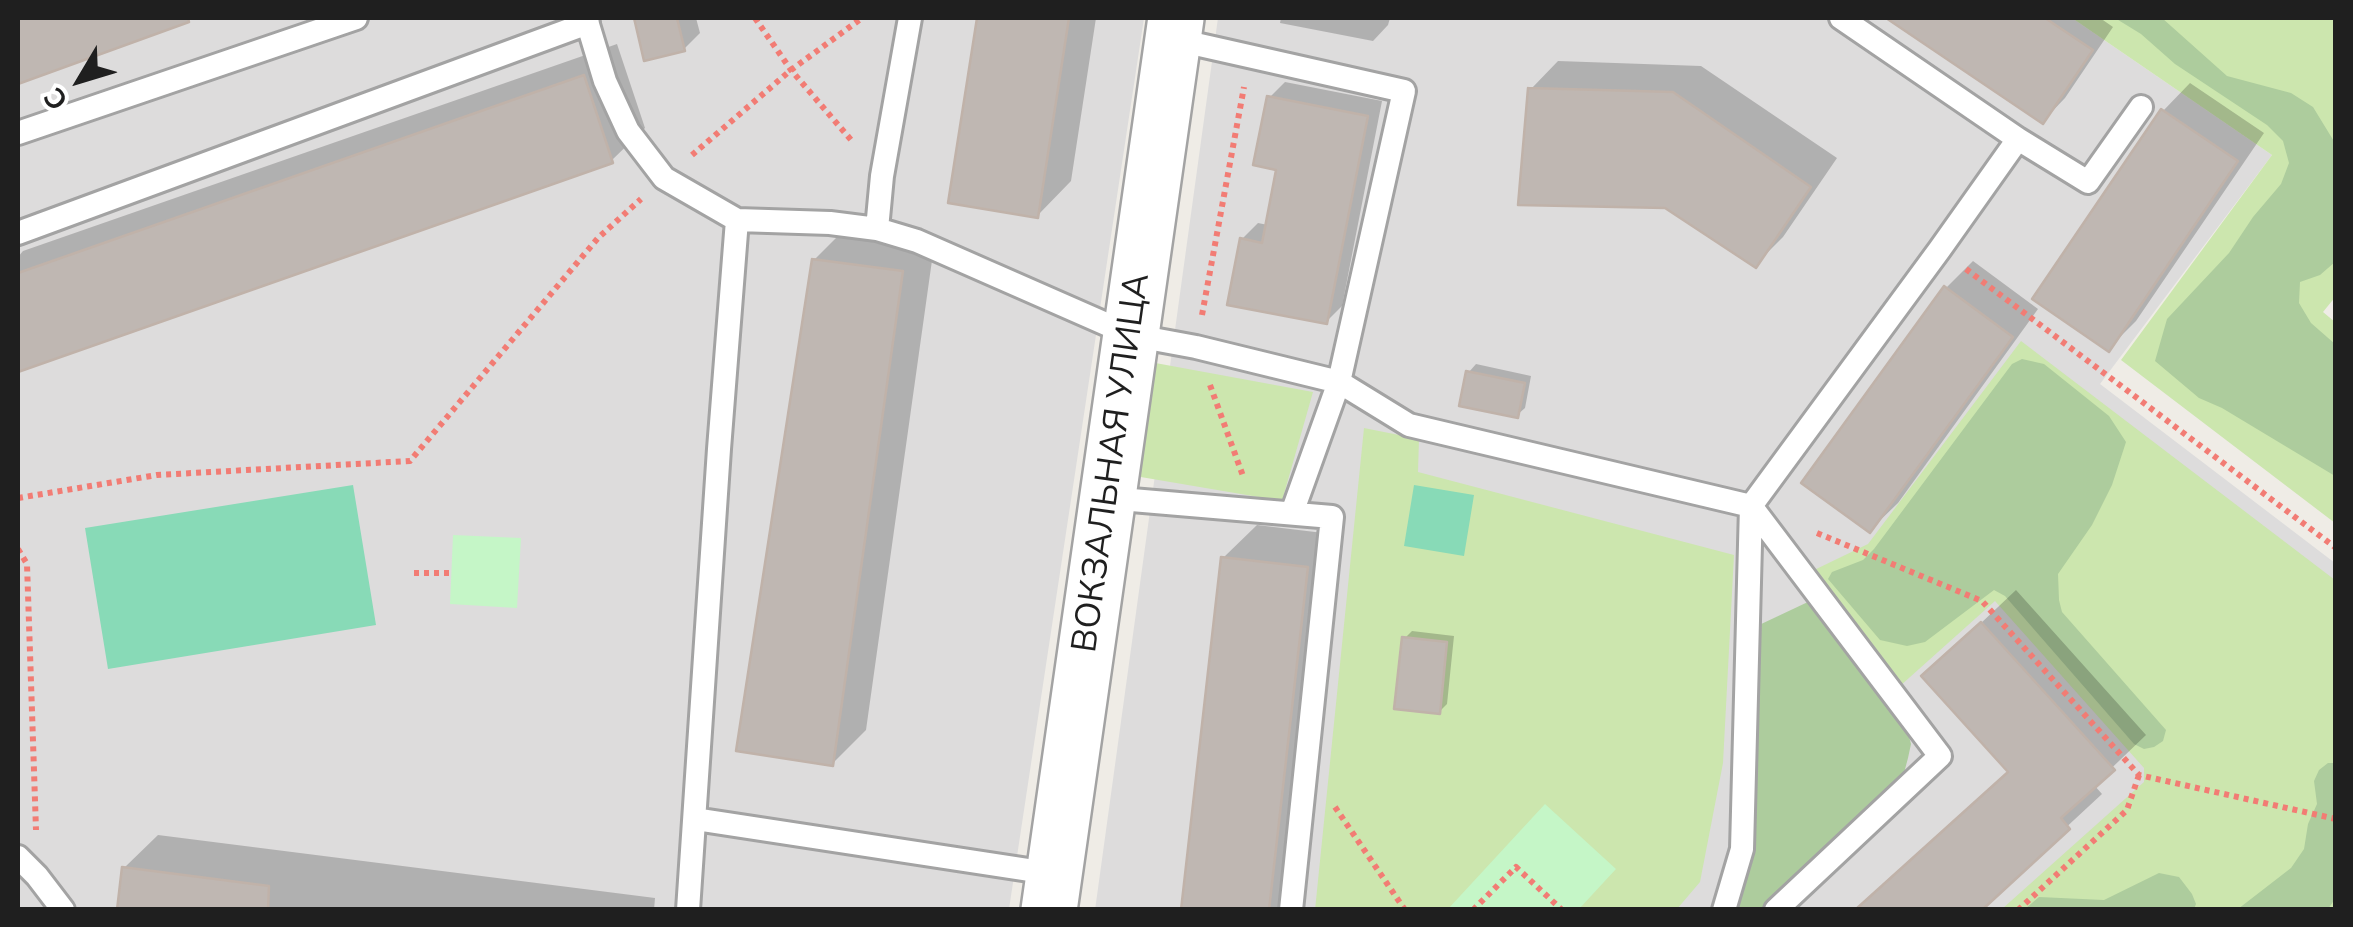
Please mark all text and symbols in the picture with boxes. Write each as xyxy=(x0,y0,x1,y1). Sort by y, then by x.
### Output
north arrow xyxy=(30,30,130,130)
text: С xyxy=(36,79,77,118)
street label: ВОКЗАЛЬНАЯ УЛИЦА xyxy=(1066,271,1160,655)

